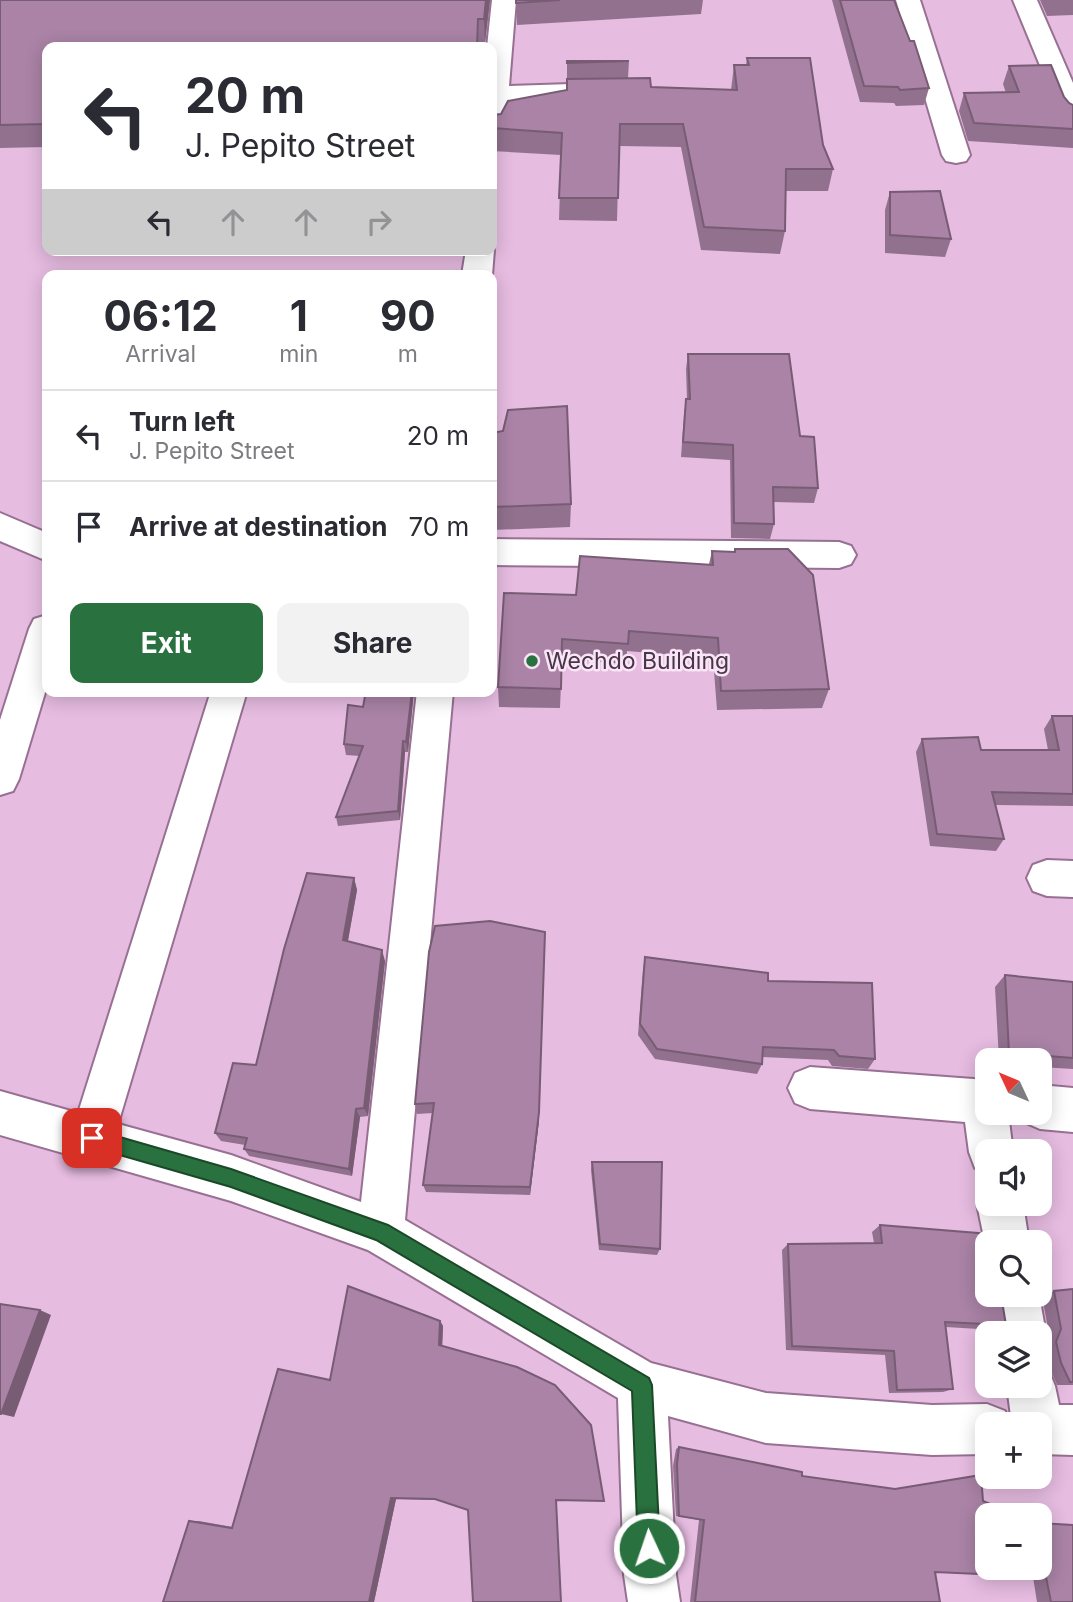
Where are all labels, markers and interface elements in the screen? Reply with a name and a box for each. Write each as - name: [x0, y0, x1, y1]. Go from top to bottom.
- text: 20 m: [185, 66, 305, 125]
- icon: left: [70, 70, 161, 161]
- text: J. Pepito Street: [185, 126, 415, 165]
- icon: left: [141, 203, 179, 241]
- icon: ahead: [214, 203, 252, 241]
- icon: ahead: [287, 203, 325, 241]
- icon: right: [360, 203, 398, 241]
- text: 06:12: [103, 290, 218, 341]
- text: 1: [290, 290, 308, 341]
- text: 90: [380, 290, 436, 341]
- text: Arrival: [125, 340, 196, 368]
- text: min: [279, 340, 318, 368]
- text: m: [398, 340, 418, 368]
- text: Turn left: [129, 406, 235, 437]
- icon: left: [70, 417, 108, 455]
- text: 20 m: [407, 420, 469, 451]
- text: J. Pepito Street: [129, 437, 295, 465]
- icon: arrive: [70, 508, 108, 546]
- text: Arrive at destination: [129, 511, 388, 542]
- text: 70 m: [409, 511, 469, 542]
- button: Exit: [70, 603, 263, 683]
- button: Share: [277, 603, 469, 683]
- place label: Wechdo Building: [546, 647, 729, 675]
- marker: Wechdo Building: [524, 653, 540, 669]
- north arrow: [975, 1048, 1052, 1125]
- map controls: [975, 1048, 1052, 1580]
- pin: [62, 1108, 122, 1168]
- icon: arrive: [73, 1119, 111, 1157]
- button: sound: [975, 1139, 1052, 1216]
- button: search: [975, 1230, 1052, 1307]
- button: layers: [975, 1321, 1052, 1398]
- button: +: [975, 1412, 1052, 1489]
- button: −: [975, 1503, 1052, 1580]
- position arrow: [612, 1511, 686, 1585]

